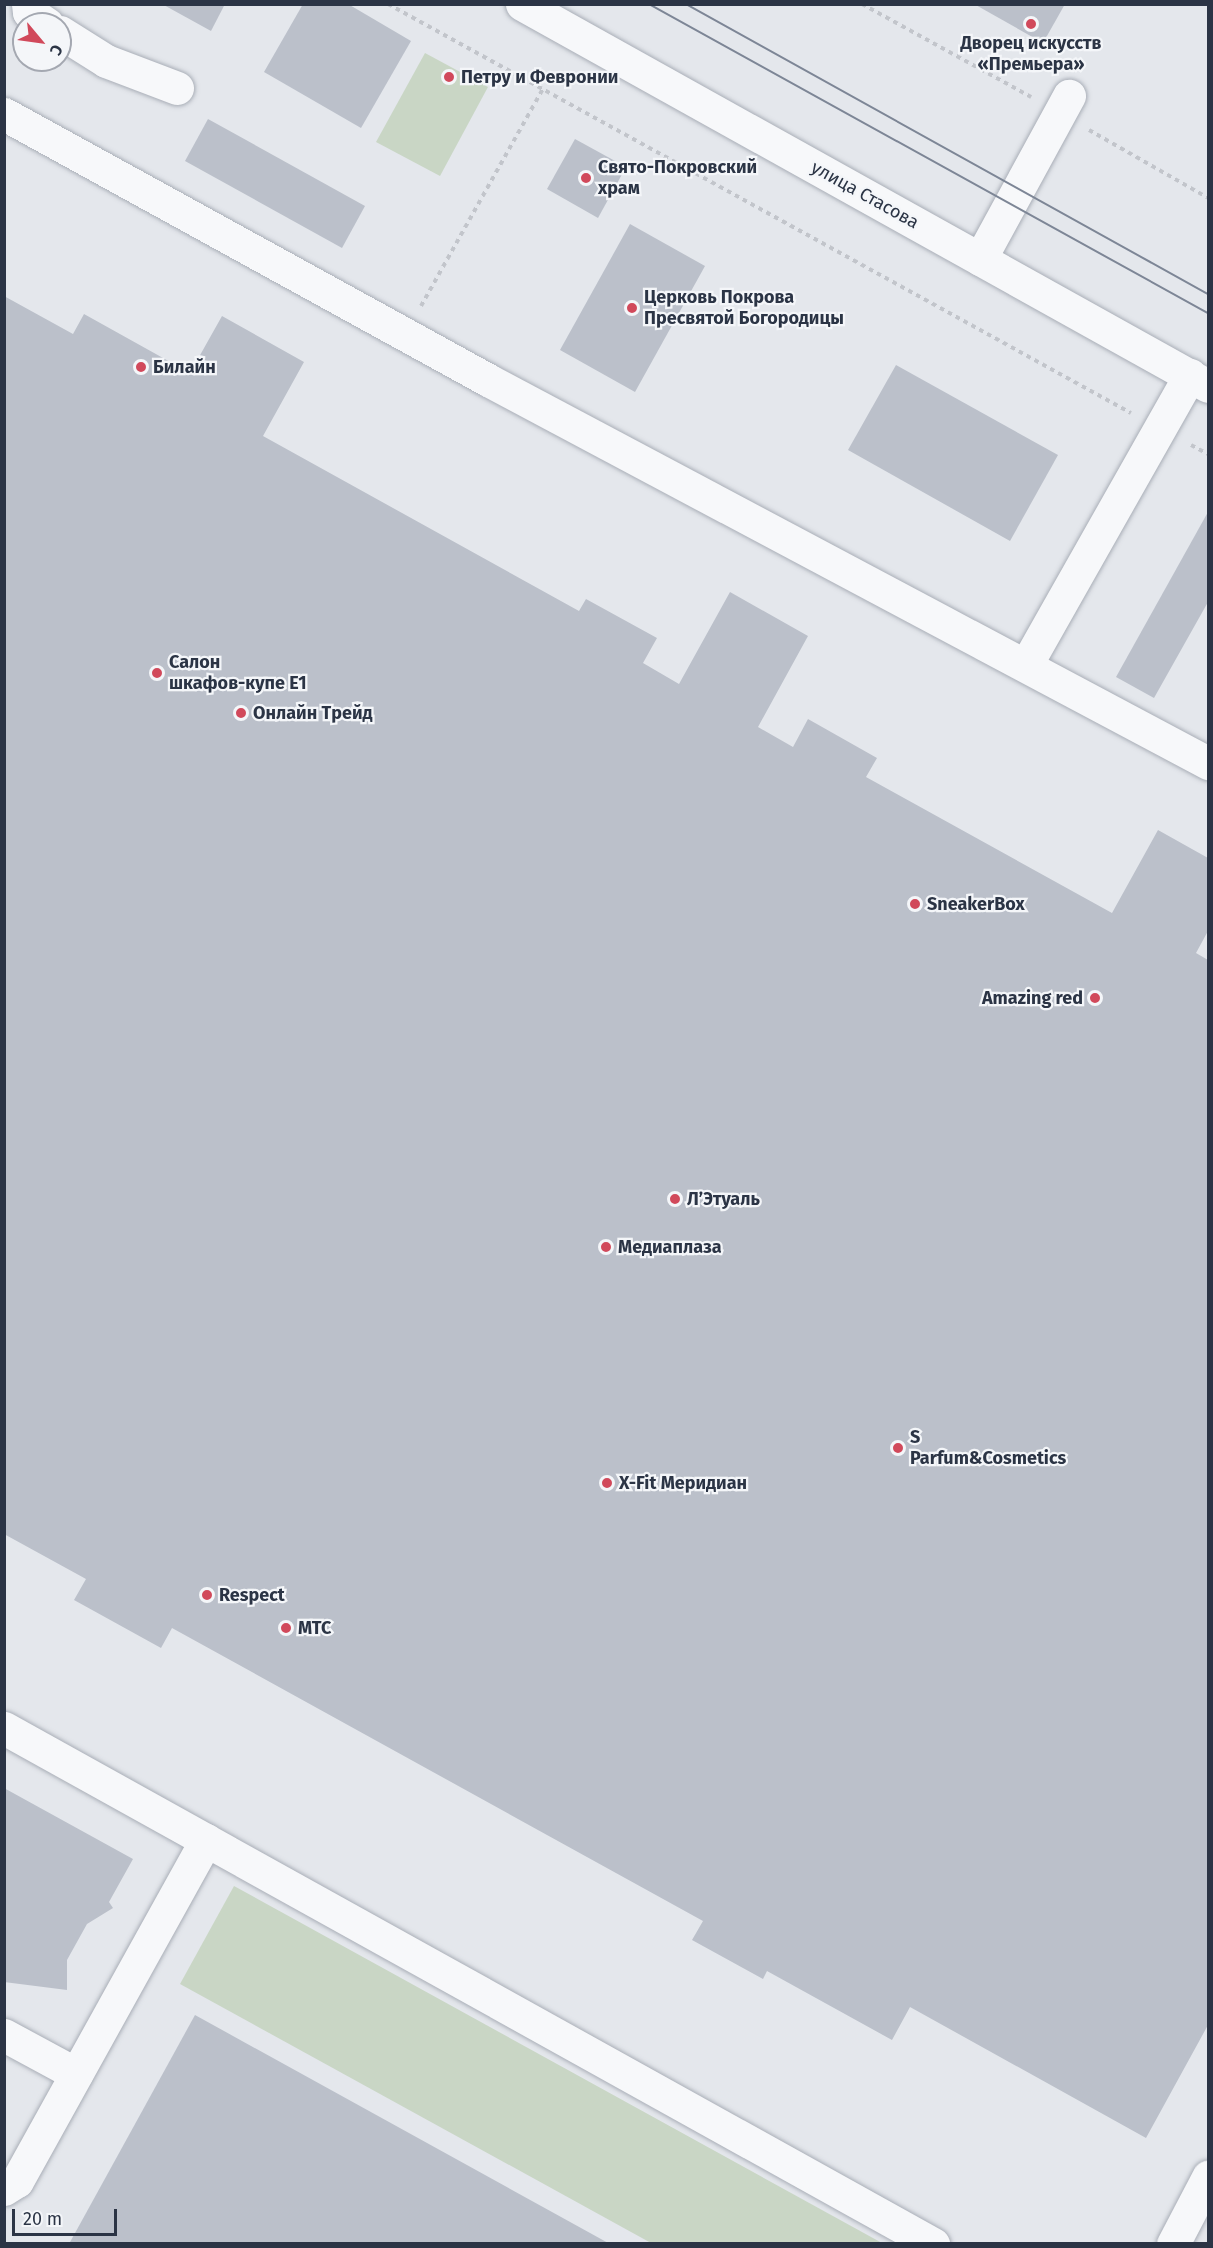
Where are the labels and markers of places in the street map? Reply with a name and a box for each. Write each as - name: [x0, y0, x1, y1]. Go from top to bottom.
- marker: Дворец искусств «Премьера»: [1024, 17, 1038, 31]
- place label: Дворец искусств «Премьера»: [960, 33, 1102, 76]
- place label: Петру и Февронии: [461, 66, 618, 88]
- marker: Петру и Февронии: [442, 70, 456, 84]
- place label: Свято-Покровский храм: [598, 157, 757, 200]
- marker: Свято-Покровский храм: [579, 171, 593, 185]
- place label: Церковь Покрова Пресвятой Богородицы: [644, 287, 844, 330]
- marker: Церковь Покрова Пресвятой Богородицы: [625, 301, 639, 315]
- place label: Билайн: [153, 356, 216, 378]
- marker: Билайн: [134, 360, 148, 374]
- place label: Салон шкафов-купе Е1: [169, 652, 306, 694]
- marker: Салон шкафов-купе Е1: [150, 666, 164, 680]
- place label: Онлайн Трейд: [253, 702, 373, 724]
- marker: Онлайн Трейд: [234, 706, 248, 720]
- place label: SneakerBox: [927, 893, 1025, 915]
- marker: SneakerBox: [908, 897, 922, 911]
- place label: Amazing red: [982, 987, 1083, 1009]
- marker: Amazing red: [1088, 991, 1102, 1005]
- place label: Л’Этуаль: [687, 1188, 760, 1210]
- marker: Л’Этуаль: [668, 1192, 682, 1206]
- place label: Медиаплаза: [618, 1236, 722, 1258]
- marker: Медиаплаза: [599, 1240, 613, 1254]
- place label: S Parfum&Cosmetics: [910, 1427, 1066, 1470]
- marker: S Parfum&Cosmetics: [891, 1441, 905, 1455]
- place label: X-Fit Меридиан: [619, 1472, 747, 1494]
- marker: X-Fit Меридиан: [600, 1476, 614, 1490]
- place label: Respect: [219, 1584, 285, 1606]
- marker: Respect: [200, 1588, 214, 1602]
- place label: МТС: [298, 1617, 331, 1639]
- marker: МТС: [279, 1621, 293, 1635]

